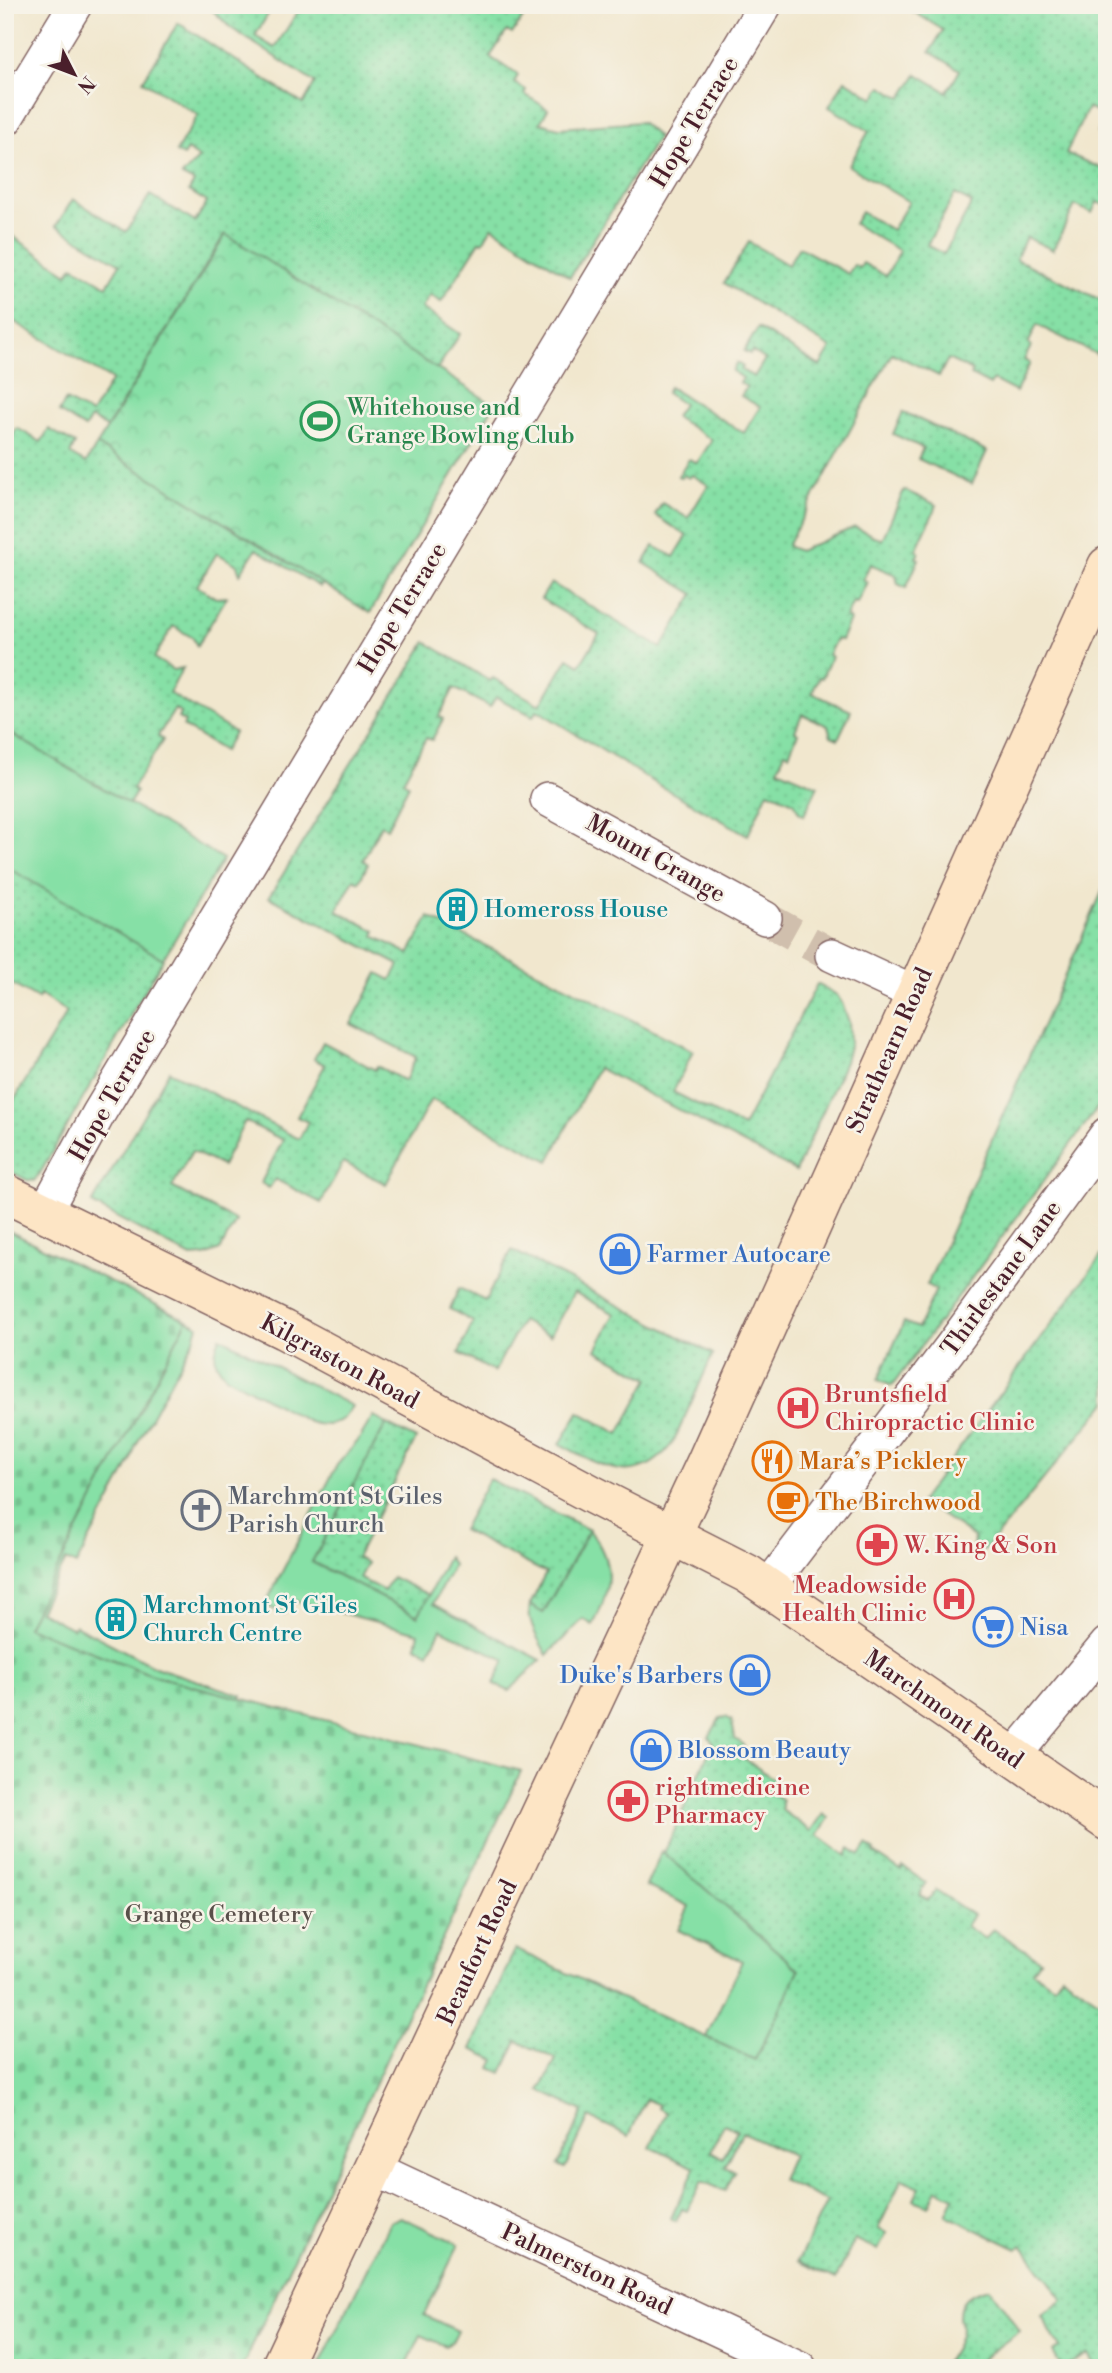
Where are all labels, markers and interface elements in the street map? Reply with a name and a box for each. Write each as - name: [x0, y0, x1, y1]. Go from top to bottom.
- north arrow: [38, 38, 108, 108]
- street label: Hope Terrace: [644, 51, 746, 194]
- text: N: [72, 71, 100, 98]
- place label: Whitehouse and Grange Bowling Club: [346, 393, 575, 451]
- sports icon: Whitehouse and Grange Bowling Club: [299, 400, 341, 442]
- street label: Hope Terrace: [352, 537, 454, 680]
- street label: Mount Grange: [581, 808, 730, 910]
- building icon: Homeross House: [436, 888, 478, 930]
- place label: Homeross House: [484, 895, 668, 925]
- street label: Strathearn Road: [840, 963, 940, 1138]
- street label: Hope Terrace: [63, 1024, 163, 1167]
- street label: Thirlestane Lane: [935, 1195, 1068, 1362]
- shop icon: Farmer Autocare: [599, 1233, 641, 1275]
- place label: Farmer Autocare: [647, 1240, 831, 1270]
- street label: Kilgraston Road: [255, 1308, 424, 1416]
- place label: Bruntsfield Chiropractic Clinic: [824, 1380, 1035, 1438]
- hospital icon: Bruntsfield Chiropractic Clinic: [777, 1387, 819, 1429]
- restaurant icon: Mara’s Picklery: [751, 1440, 793, 1482]
- place label: Mara’s Picklery: [799, 1447, 967, 1477]
- cafe icon: The Birchwood: [767, 1481, 809, 1523]
- place label: Marchmont St Giles Parish Church: [228, 1482, 443, 1540]
- place label: The Birchwood: [815, 1488, 981, 1518]
- church icon: Marchmont St Giles Parish Church: [180, 1489, 222, 1531]
- pharmacy icon: W. King & Son: [856, 1524, 898, 1566]
- place label: W. King & Son: [903, 1531, 1057, 1561]
- place label: Meadowside Health Clinic: [783, 1571, 927, 1629]
- hospital icon: Meadowside Health Clinic: [933, 1578, 975, 1620]
- place label: Marchmont St Giles Church Centre: [143, 1591, 358, 1649]
- building icon: Marchmont St Giles Church Centre: [95, 1598, 137, 1640]
- supermarket icon: Nisa: [972, 1606, 1014, 1648]
- place label: Nisa: [1020, 1613, 1069, 1643]
- street label: Marchmont Road: [858, 1644, 1029, 1776]
- shop icon: Duke's Barbers: [729, 1654, 771, 1696]
- place label: Duke's Barbers: [560, 1661, 723, 1691]
- shop icon: Blossom Beauty: [630, 1729, 672, 1771]
- place label: Blossom Beauty: [677, 1736, 851, 1766]
- place label: rightmedicine Pharmacy: [655, 1773, 810, 1831]
- pharmacy icon: rightmedicine Pharmacy: [607, 1780, 649, 1822]
- street label: Beaufort Road: [431, 1875, 525, 2031]
- park label: Grange Cemetery: [125, 1900, 314, 1930]
- street label: Palmerston Road: [496, 2217, 677, 2323]

